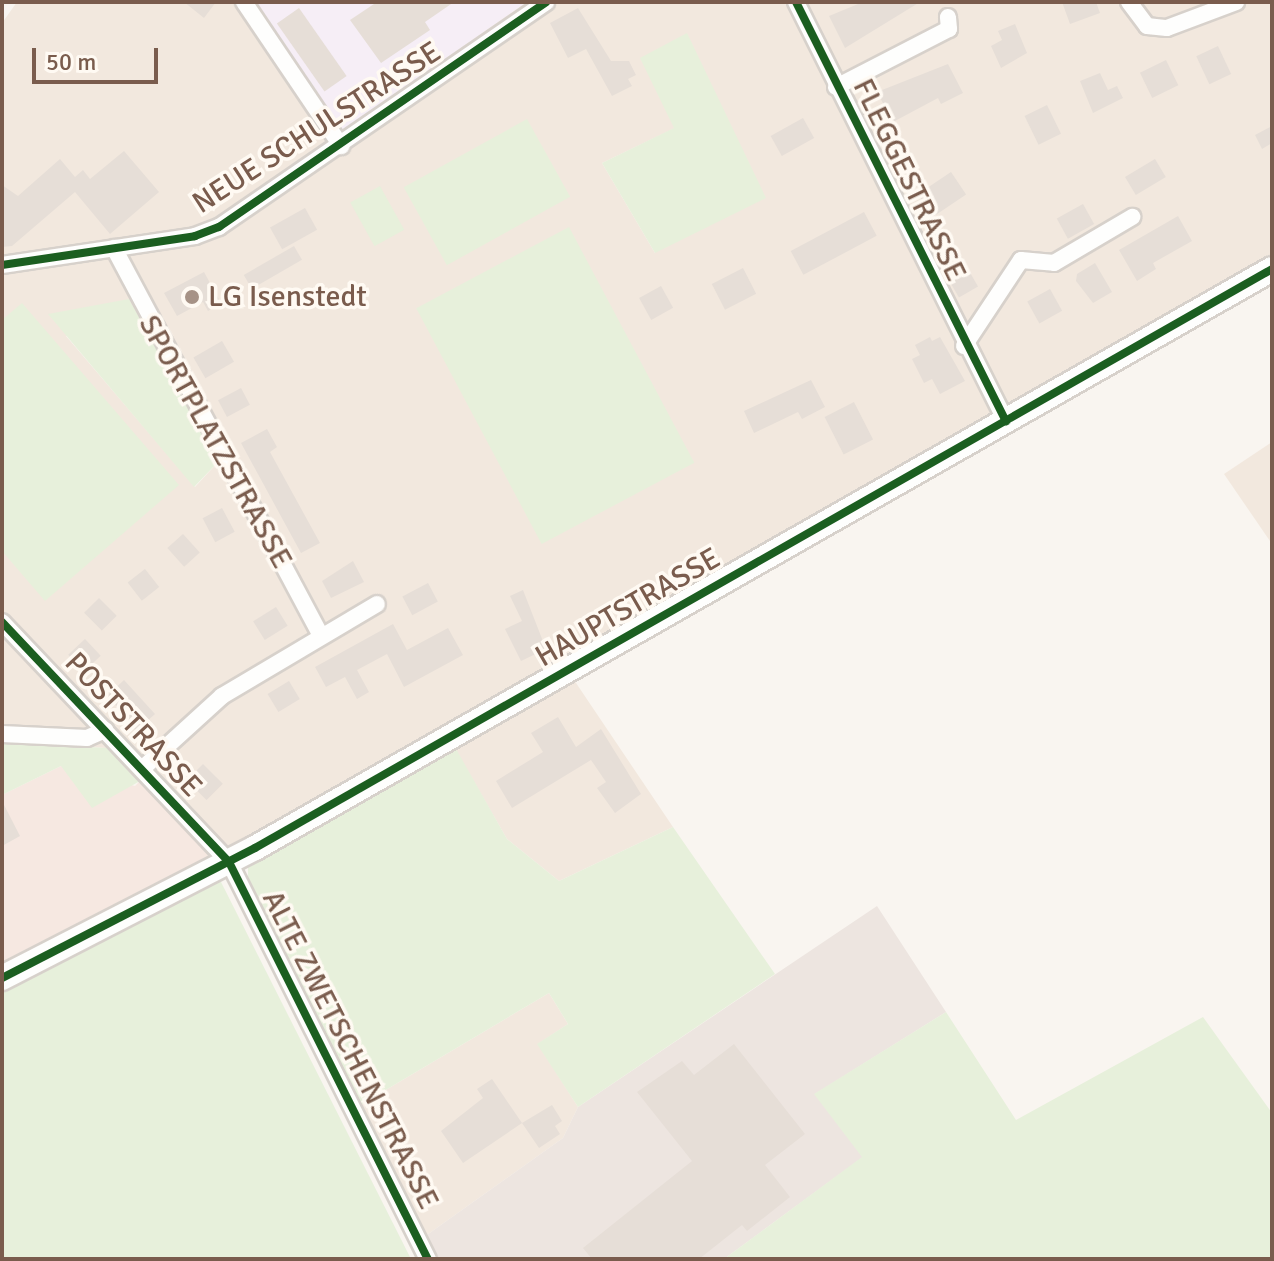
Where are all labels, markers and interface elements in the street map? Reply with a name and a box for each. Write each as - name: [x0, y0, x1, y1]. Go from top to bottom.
- scale bar: [36, 32, 162, 82]
- street label: NEUE SCHULSTRASSE: [186, 34, 448, 222]
- text: 50 m: [46, 47, 96, 77]
- street label: FLEGGESTRASSE: [844, 73, 974, 287]
- place label: LG Isenstedt: [208, 279, 367, 315]
- marker: LG Isenstedt: [183, 288, 201, 306]
- street label: SPORTPLATZSTRASSE: [130, 309, 300, 575]
- street label: HAUPTSTRASSE: [529, 541, 727, 675]
- street label: POSTSTRASSE: [57, 645, 209, 805]
- street label: ALTE ZWETSCHENSTRASSE: [254, 885, 446, 1215]

